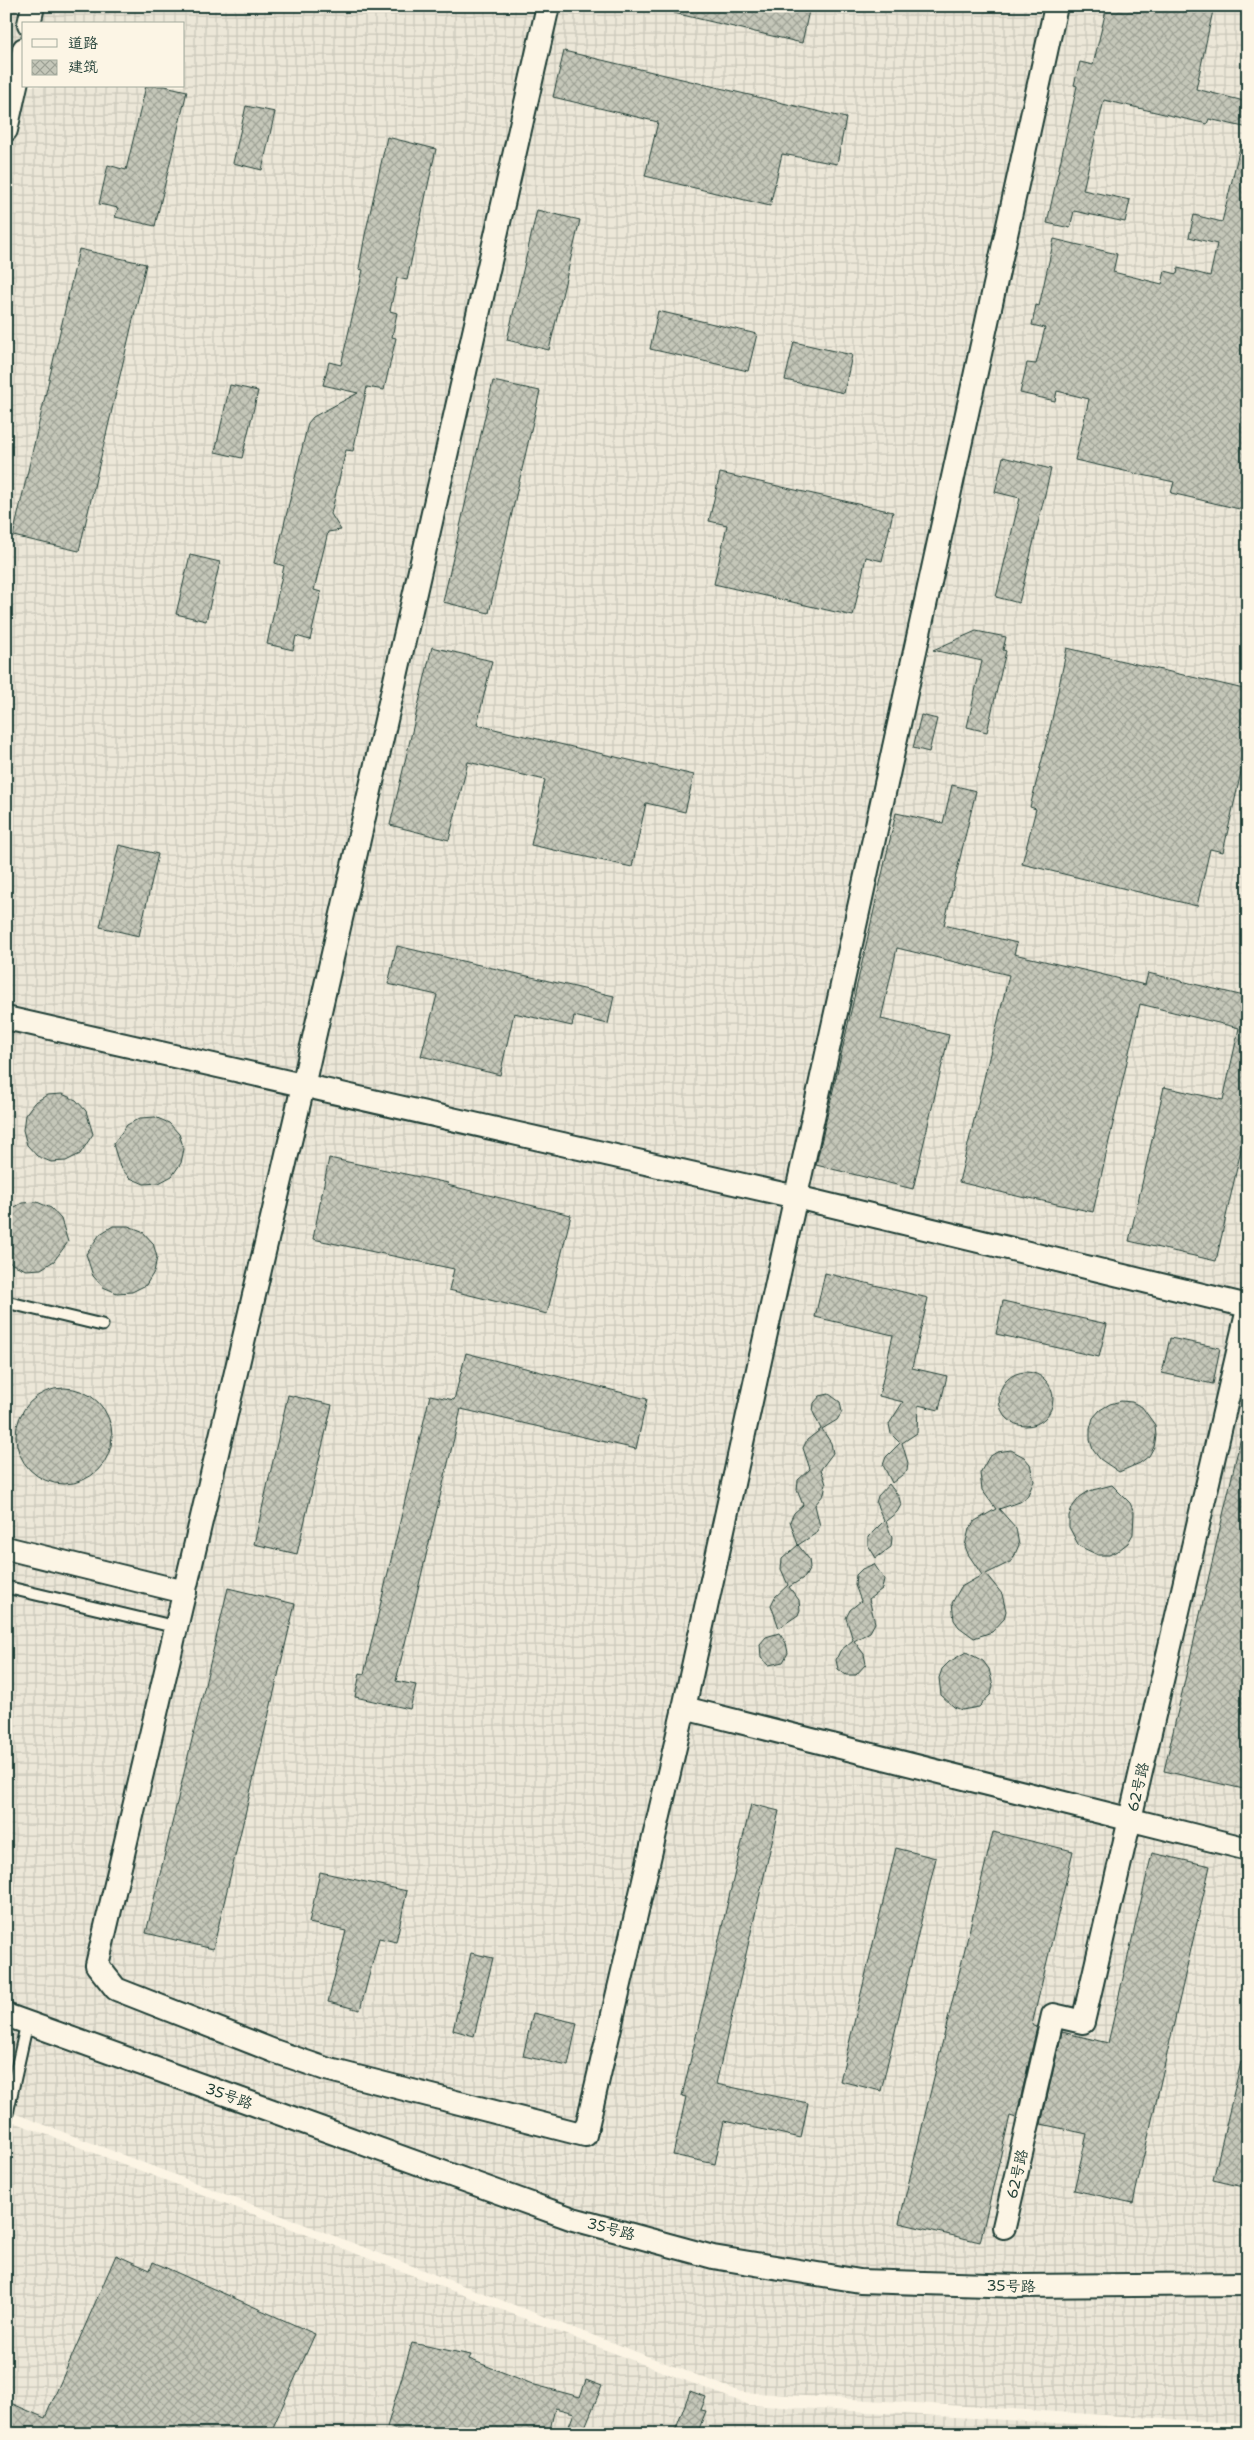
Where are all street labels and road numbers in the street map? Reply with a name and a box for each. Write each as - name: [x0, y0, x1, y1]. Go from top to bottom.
- street label: 62号路: [1123, 1760, 1153, 1814]
- street label: 35号路: [202, 2078, 256, 2114]
- street label: 62号路: [1002, 2147, 1032, 2201]
- street label: 35号路: [585, 2213, 637, 2245]
- street label: 35号路: [986, 2276, 1036, 2296]

